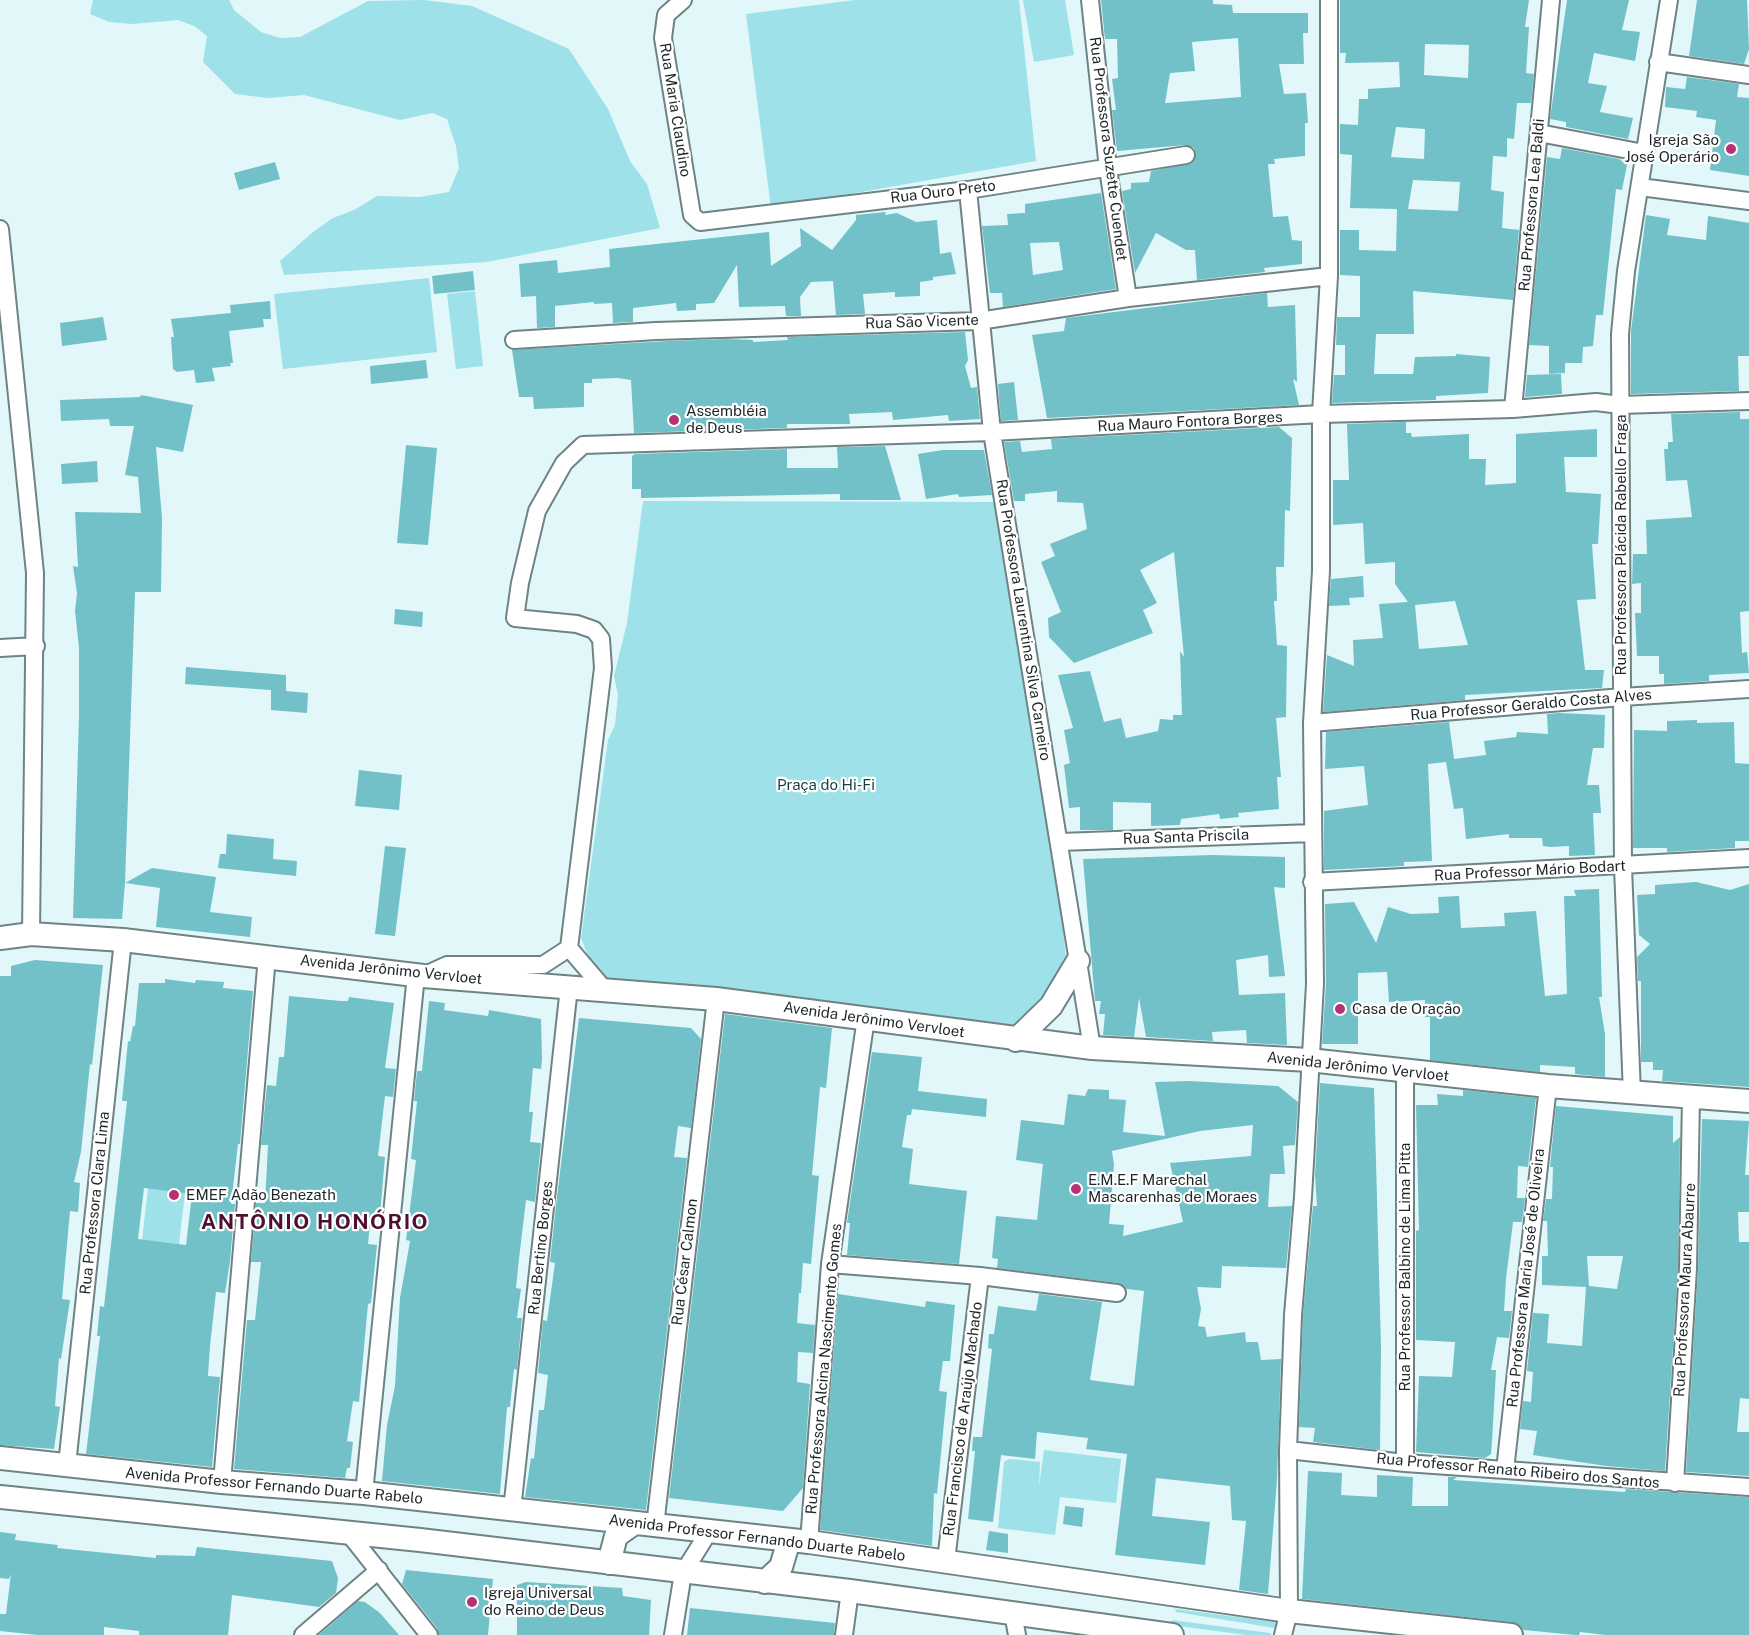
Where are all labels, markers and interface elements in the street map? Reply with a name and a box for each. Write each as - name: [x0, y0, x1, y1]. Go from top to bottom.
- street label: Rua Professora Suzette Cuendet: [1085, 36, 1131, 262]
- street label: Rua Maria Claudino: [656, 42, 694, 178]
- street label: Rua Professora Lea Baldi: [1515, 118, 1549, 292]
- place label: Igreja São José Operário: [1625, 131, 1719, 166]
- marker: Igreja São José Operário: [1724, 142, 1738, 156]
- street label: Rua Ouro Preto: [889, 177, 997, 207]
- street label: Rua São Vicente: [865, 311, 979, 333]
- place label: Assembléia de Deus: [686, 402, 767, 437]
- street label: Rua Mauro Fontora Borges: [1097, 408, 1283, 436]
- marker: Assembléia de Deus: [667, 413, 681, 427]
- street label: Rua Professora Plácida Rabello Fraga: [1612, 414, 1630, 676]
- street label: Rua Professora Laurentina Silva Carneiro: [992, 478, 1054, 762]
- street label: Rua Professor Geraldo Costa Alves: [1409, 685, 1653, 725]
- park label: Praça do Hi-Fi: [777, 776, 875, 794]
- street label: Rua Santa Priscila: [1123, 826, 1249, 848]
- street label: Rua Professor Mário Bodart: [1434, 857, 1626, 885]
- street label: Avenida Jerônimo Vervloet: [299, 951, 483, 989]
- street label: Avenida Jerônimo Vervloet: [782, 998, 966, 1042]
- place label: Casa de Oração: [1352, 1000, 1461, 1018]
- marker: Casa de Oração: [1333, 1002, 1347, 1016]
- street label: Avenida Jerônimo Vervloet: [1266, 1048, 1450, 1086]
- street label: Rua Professora Clara Lima: [76, 1111, 114, 1295]
- street label: Rua Professor Balbino de Lima Pitta: [1396, 1143, 1414, 1391]
- street label: Rua Professora Maria José de Oliveira: [1503, 1148, 1549, 1408]
- place label: E.M.E.F Marechal Mascarenhas de Moraes: [1088, 1171, 1257, 1206]
- street label: Rua Bertino Borges: [525, 1180, 557, 1316]
- marker: E.M.E.F Marechal Mascarenhas de Moraes: [1069, 1182, 1083, 1196]
- street label: Rua Professora Maura Abaurre: [1670, 1183, 1700, 1397]
- place label: EMEF Adão Benezath: [186, 1186, 336, 1204]
- marker: EMEF Adão Benezath: [167, 1188, 181, 1202]
- street label: Rua César Calmon: [668, 1197, 702, 1327]
- district label: ANTÔNIO HONÓRIO: [201, 1210, 429, 1236]
- street label: Rua Professora Alcina Nascimento Gomes: [802, 1223, 846, 1515]
- street label: Rua Francisco de Araújo Machado: [940, 1301, 986, 1537]
- street label: Rua Professor Renato Ribeiro dos Santos: [1376, 1450, 1660, 1492]
- street label: Avenida Professor Fernando Duarte Rabelo: [124, 1464, 424, 1508]
- street label: Avenida Professor Fernando Duarte Rabelo: [608, 1511, 906, 1565]
- place label: Igreja Universal do Reino de Deus: [484, 1584, 604, 1619]
- marker: Igreja Universal do Reino de Deus: [465, 1595, 479, 1609]

